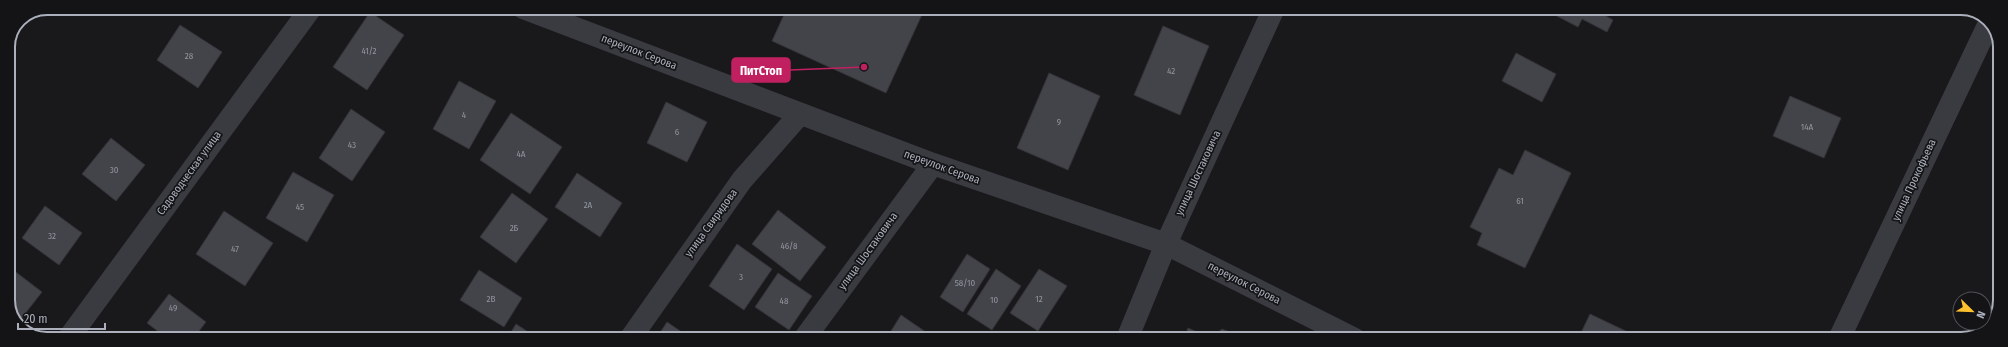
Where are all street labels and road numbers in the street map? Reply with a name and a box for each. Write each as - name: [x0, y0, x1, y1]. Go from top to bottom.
- street label: переулок Серова: [599, 32, 679, 72]
- street label: улица Шостаковича: [1173, 128, 1223, 218]
- street label: Садоводческая улица: [154, 129, 224, 217]
- street label: улица Прокофьева: [1889, 137, 1939, 223]
- street label: переулок Серова: [902, 147, 982, 187]
- street label: улица Свиридова: [682, 186, 740, 260]
- street label: улица Шостаковича: [836, 210, 900, 292]
- street label: переулок Серова: [1206, 259, 1282, 307]

